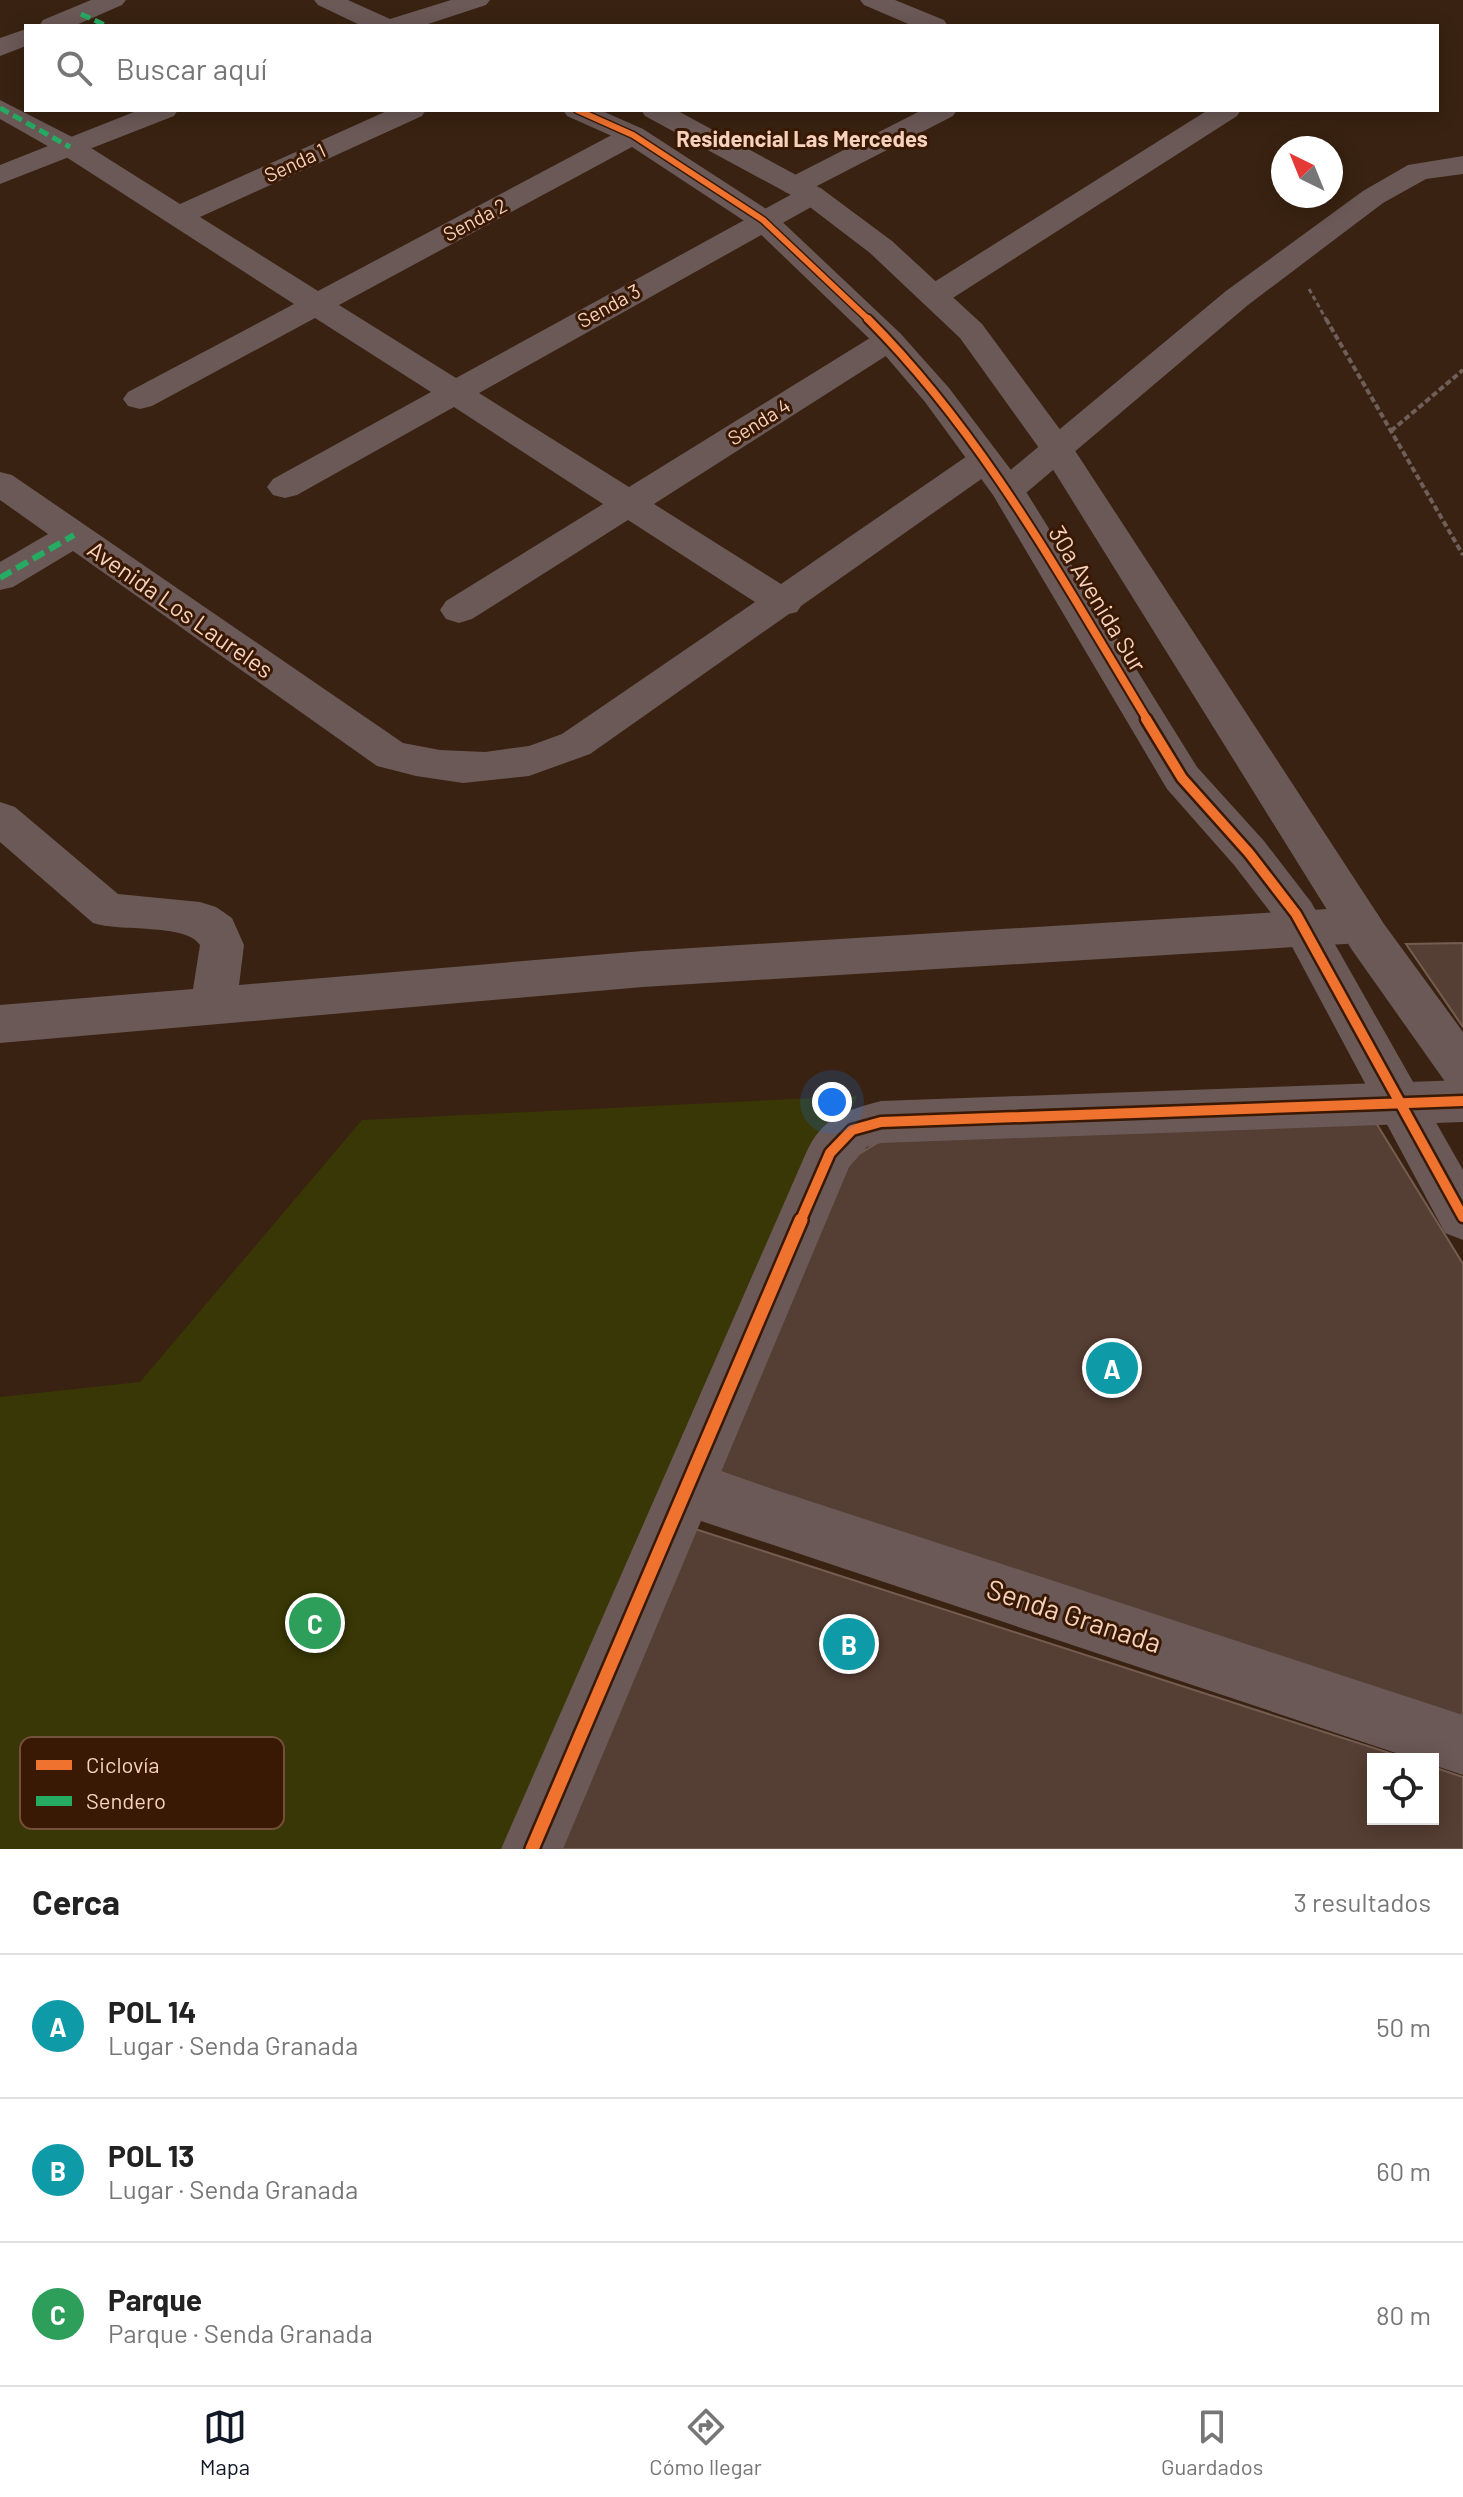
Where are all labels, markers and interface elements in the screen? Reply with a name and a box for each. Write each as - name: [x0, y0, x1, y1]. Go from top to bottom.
- search box: [24, 24, 1439, 112]
- icon: search: [52, 46, 96, 90]
- text: Buscar aquí: [116, 50, 267, 86]
- district label: Residencial Las Mercedes: [676, 125, 928, 151]
- north arrow: [1271, 136, 1343, 208]
- street label: Senda 1: [260, 137, 329, 187]
- street label: Senda 2: [439, 192, 511, 246]
- street label: Senda 3: [573, 278, 644, 332]
- street label: Senda 4: [723, 393, 794, 450]
- street label: 30a Avenida Sur: [1043, 520, 1153, 677]
- street label: Avenida Los Laureles: [83, 534, 279, 684]
- your location: [812, 1082, 852, 1122]
- pin: A: [1086, 1338, 1138, 1398]
- street label: Senda Granada: [983, 1571, 1166, 1659]
- pin: C: [289, 1593, 341, 1653]
- pin: B: [823, 1614, 875, 1674]
- legend: [20, 1737, 284, 1829]
- text: Ciclovía: [86, 1751, 159, 1777]
- map controls: [1367, 1753, 1439, 1825]
- button: locate: [1367, 1753, 1439, 1825]
- text: Sendero: [86, 1787, 166, 1813]
- text: Cerca: [32, 1881, 120, 1922]
- text: 3 resultados: [1293, 1886, 1431, 1917]
- text: POL 14: [108, 1993, 196, 2029]
- text: A: [49, 2011, 67, 2042]
- text: 50 m: [1376, 2011, 1431, 2042]
- text: Lugar · Senda Granada: [108, 2029, 358, 2060]
- text: POL 13: [108, 2137, 195, 2173]
- text: B: [50, 2155, 66, 2186]
- text: 60 m: [1376, 2155, 1431, 2186]
- text: Lugar · Senda Granada: [108, 2173, 358, 2204]
- text: Parque: [108, 2281, 202, 2317]
- text: C: [50, 2299, 66, 2330]
- text: 80 m: [1376, 2299, 1431, 2330]
- text: Parque · Senda Granada: [108, 2317, 373, 2348]
- tab: Mapa: [200, 2405, 250, 2479]
- tab: Cómo llegar: [649, 2405, 762, 2479]
- tab: Guardados: [1161, 2405, 1263, 2479]

